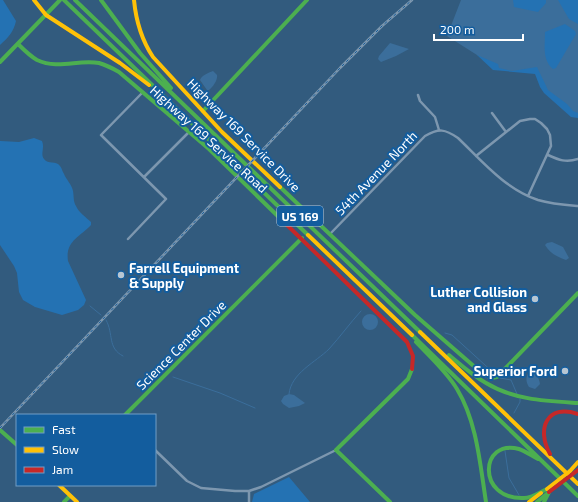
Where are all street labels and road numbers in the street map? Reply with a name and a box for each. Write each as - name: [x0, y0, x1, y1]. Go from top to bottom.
- street label: Highway 169 Service Drive: [184, 75, 304, 195]
- street label: Highway 169 Service Road: [147, 82, 271, 196]
- street label: 54th Avenue North: [332, 128, 420, 218]
- road number: US 169: [277, 206, 323, 226]
- street label: Science Center Drive: [133, 297, 229, 393]

